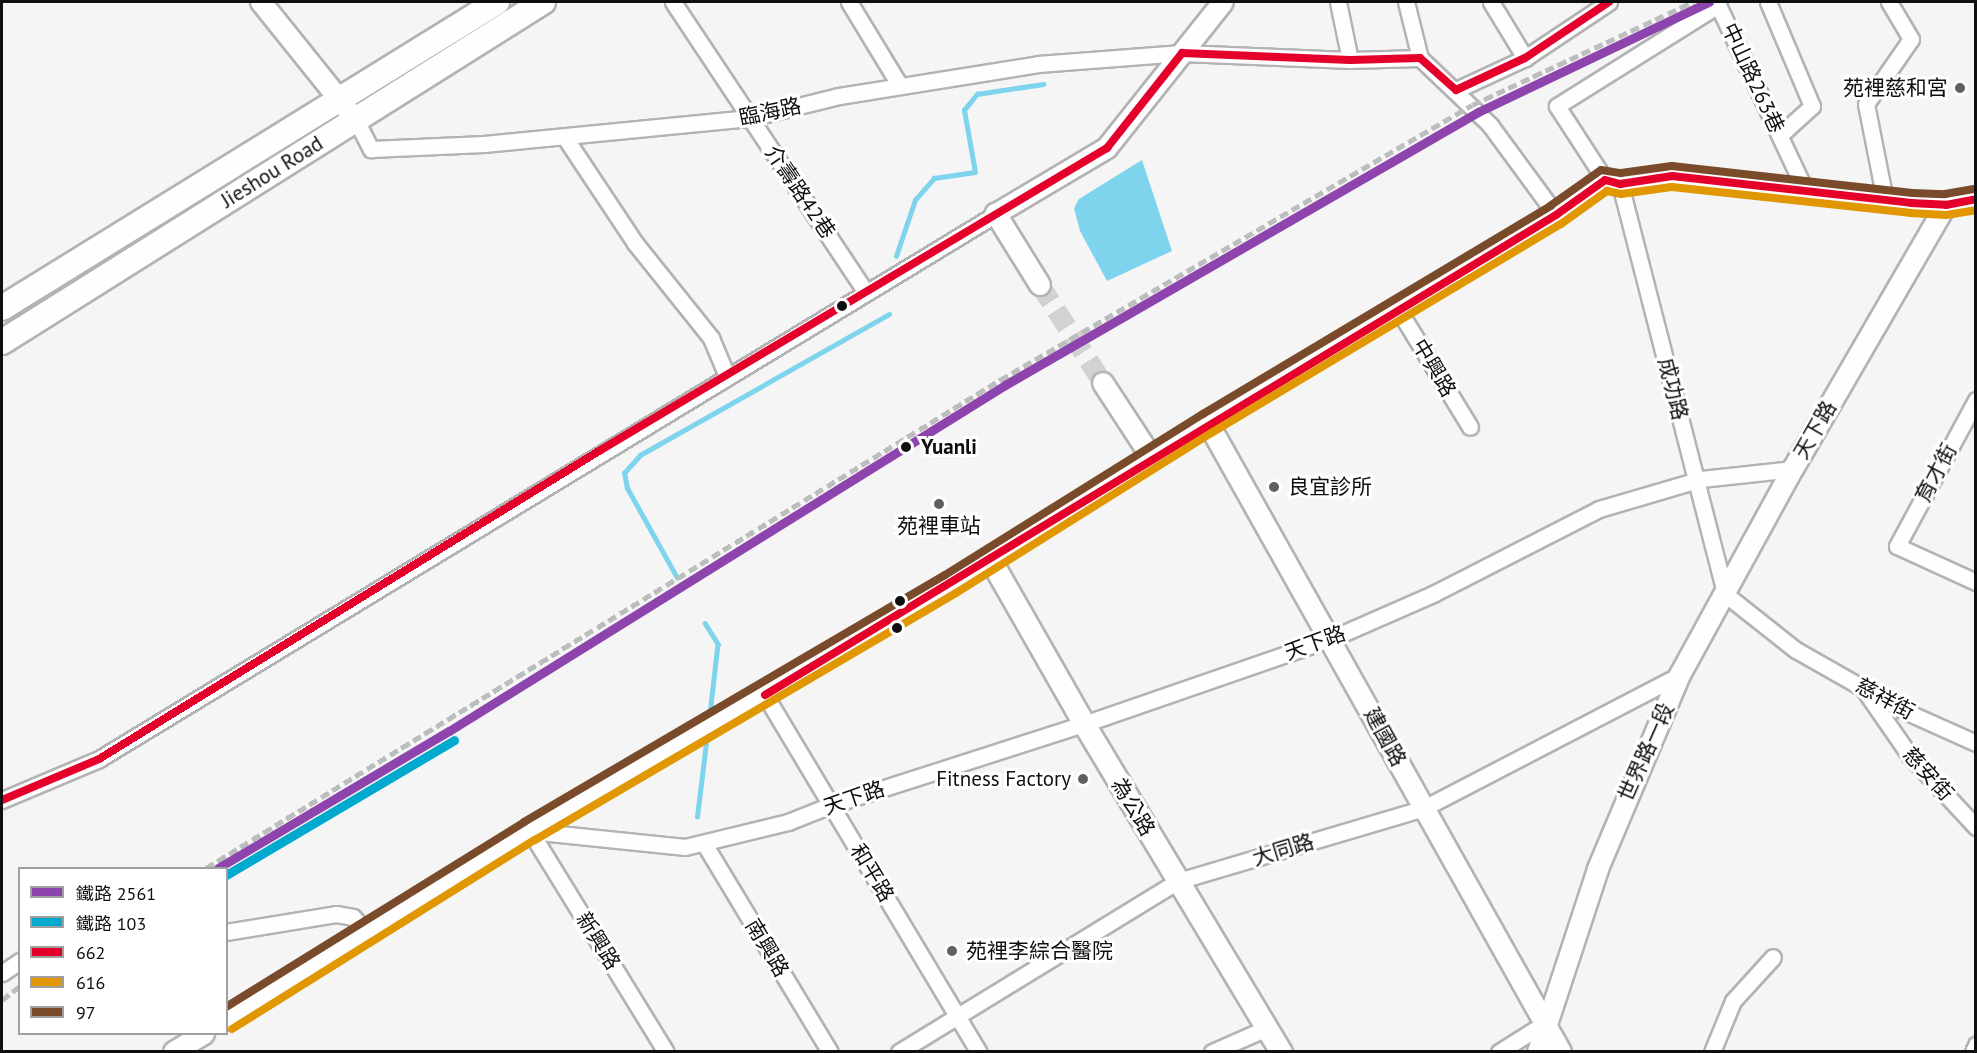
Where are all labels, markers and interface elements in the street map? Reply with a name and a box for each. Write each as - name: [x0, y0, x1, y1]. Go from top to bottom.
- street label: 中山路263巷: [1717, 19, 1789, 137]
- place label: 苑裡慈和宮: [1843, 75, 1948, 101]
- marker: 苑裡慈和宮: [1953, 81, 1967, 95]
- street label: 臨海路: [737, 93, 803, 131]
- street label: Jieshou Road: [216, 131, 328, 213]
- street label: 介壽路42巷: [760, 141, 840, 243]
- unlabelled marker: [836, 300, 848, 312]
- street label: 中興路: [1407, 335, 1461, 401]
- street label: 成功路: [1653, 355, 1693, 423]
- street label: 天下路: [1788, 396, 1842, 464]
- place label: Yuanli: [921, 434, 977, 460]
- marker: Yuanli: [896, 437, 916, 457]
- street label: 育才街: [1910, 439, 1962, 507]
- place label: 良宜診所: [1288, 474, 1372, 500]
- marker: 良宜診所: [1265, 478, 1283, 496]
- marker: 苑裡車站: [932, 497, 946, 511]
- place label: 苑裡車站: [897, 513, 981, 539]
- unlabelled marker: [894, 595, 906, 607]
- street label: 天下路: [1281, 620, 1349, 666]
- unlabelled marker: [891, 622, 903, 634]
- street label: 慈祥街: [1851, 673, 1919, 725]
- street label: 世界路一段: [1613, 699, 1679, 805]
- street label: 建國路: [1359, 703, 1411, 771]
- street label: 慈安街: [1898, 742, 1958, 806]
- place label: Fitness Factory: [936, 766, 1071, 792]
- marker: Fitness Factory: [1076, 772, 1090, 786]
- street label: 為公路: [1106, 774, 1160, 840]
- street label: 天下路: [820, 776, 888, 820]
- street label: 大同路: [1249, 829, 1317, 871]
- street label: 和平路: [845, 840, 899, 906]
- legend: [18, 867, 228, 1035]
- text: 鐵路 2561: [76, 882, 156, 905]
- street label: 新興路: [571, 908, 625, 974]
- text: 鐵路 103: [76, 912, 146, 935]
- street label: 南興路: [740, 915, 794, 981]
- place label: 苑裡李綜合醫院: [966, 938, 1113, 964]
- text: 662: [76, 941, 105, 964]
- marker: 苑裡李綜合醫院: [943, 942, 961, 960]
- text: 616: [76, 971, 105, 994]
- text: 97: [76, 1001, 96, 1024]

